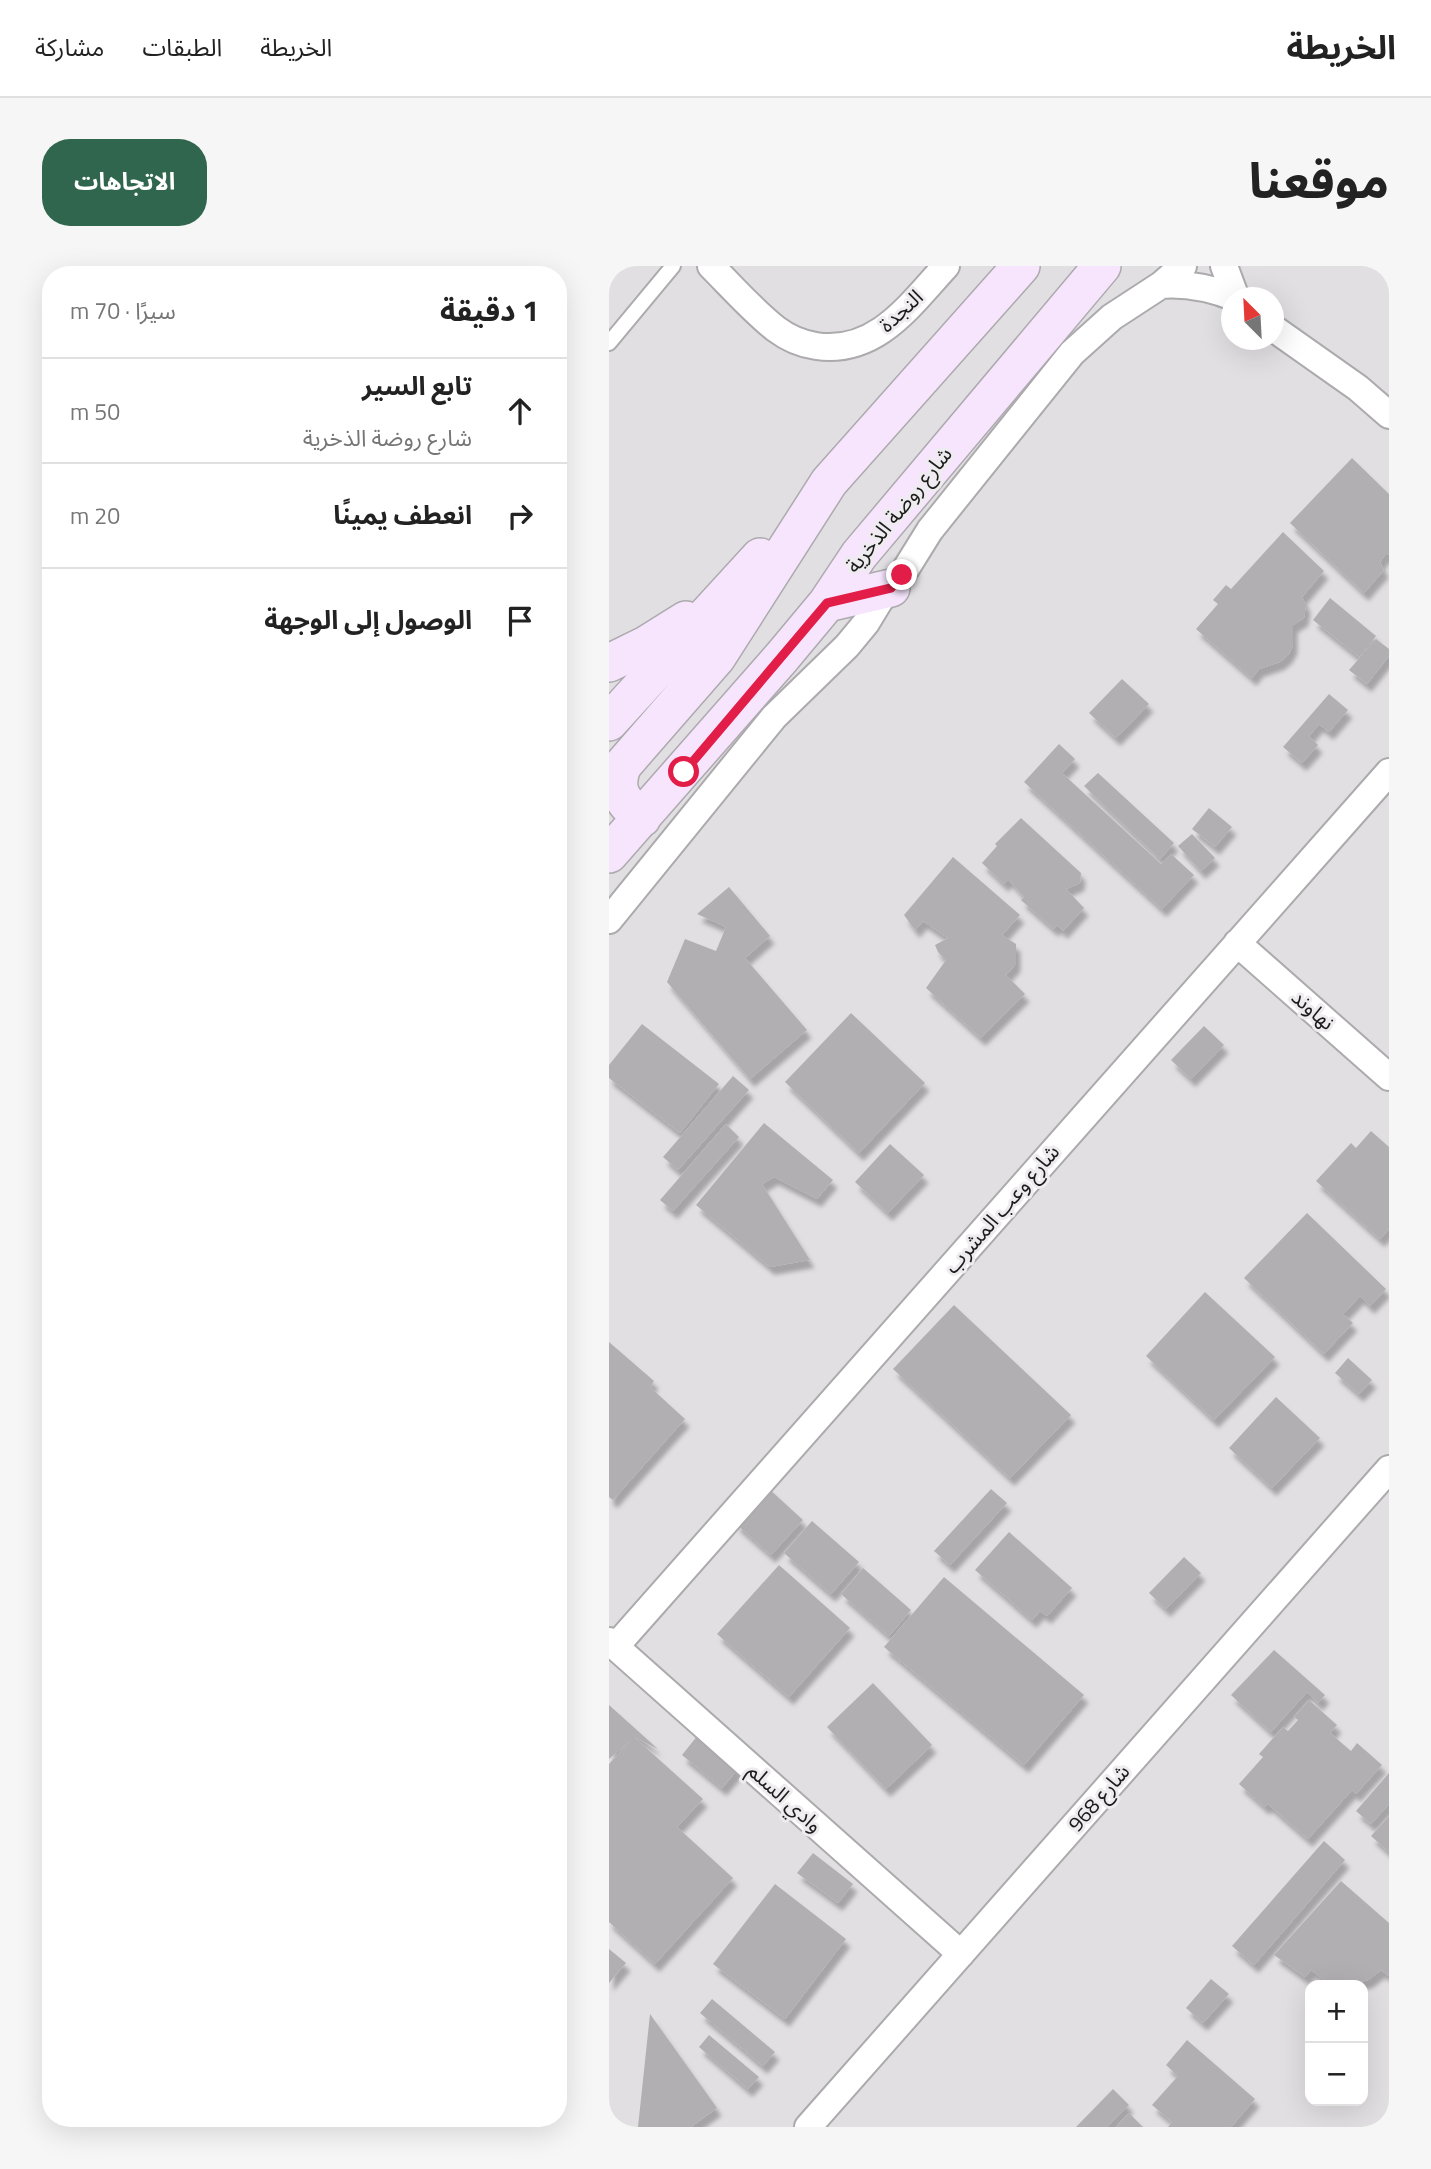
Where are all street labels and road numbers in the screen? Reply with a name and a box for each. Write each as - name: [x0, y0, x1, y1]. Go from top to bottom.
- street label: النجدة: [871, 281, 930, 339]
- street label: شارع روضة الذخرية: [837, 439, 959, 580]
- street label: نهاوند: [1285, 981, 1343, 1037]
- street label: شارع وعب المشرب: [936, 1136, 1067, 1280]
- street label: وادي السلم: [740, 1755, 830, 1840]
- street label: شارع 968: [1060, 1756, 1137, 1838]

